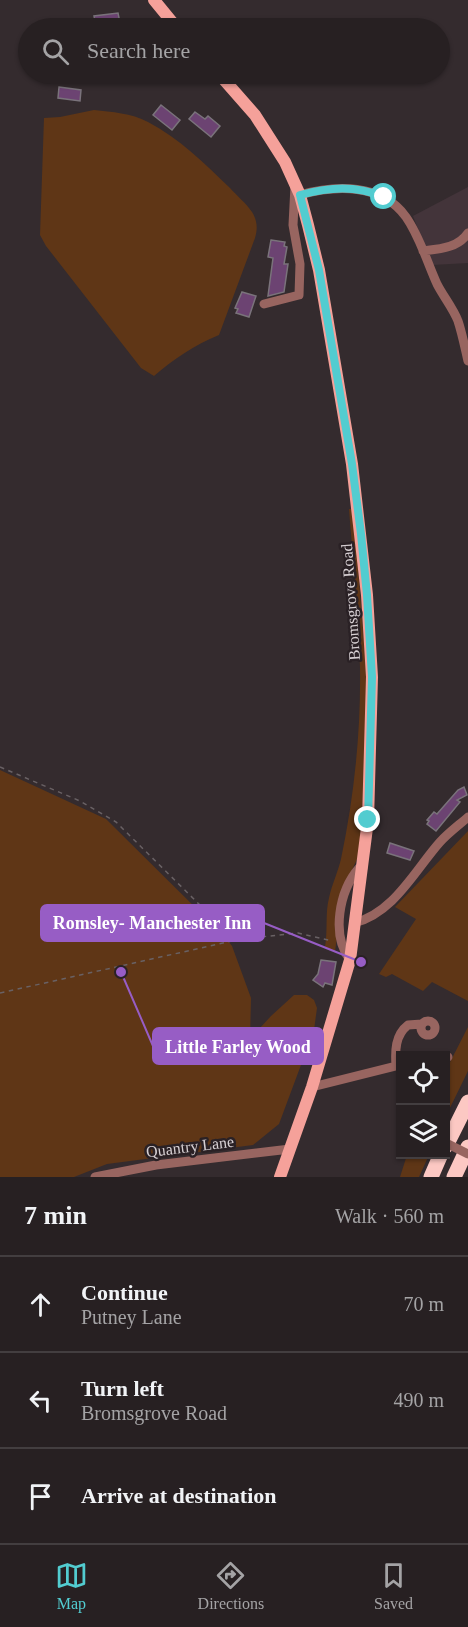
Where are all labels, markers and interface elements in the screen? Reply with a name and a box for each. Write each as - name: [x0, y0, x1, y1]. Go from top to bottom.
- search box: [18, 18, 450, 84]
- icon: search: [39, 35, 72, 68]
- text: Search here: [87, 38, 190, 63]
- route start: [370, 183, 396, 209]
- street label: Bromsgrove Road: [338, 543, 364, 661]
- route end: [354, 806, 380, 832]
- callout: Romsley- Manchester Inn: [41, 905, 264, 941]
- text: Romsley- Manchester Inn: [53, 913, 251, 933]
- callout: Little Farley Wood: [153, 1028, 323, 1064]
- text: Little Farley Wood: [165, 1037, 311, 1057]
- map controls: [396, 1051, 450, 1159]
- button: locate: [396, 1051, 450, 1105]
- button: layers: [396, 1105, 450, 1159]
- street label: Quantry Lane: [145, 1133, 235, 1161]
- text: 7 min: [24, 1201, 87, 1230]
- text: Walk · 560 m: [335, 1205, 444, 1227]
- text: Continue: [81, 1280, 168, 1305]
- icon: ahead: [24, 1288, 57, 1321]
- text: 70 m: [403, 1293, 444, 1315]
- text: Putney Lane: [81, 1306, 182, 1328]
- text: Turn left: [81, 1376, 164, 1401]
- icon: left: [24, 1384, 57, 1417]
- text: 490 m: [393, 1389, 444, 1411]
- text: Bromsgrove Road: [81, 1402, 227, 1424]
- icon: arrive: [24, 1480, 57, 1513]
- text: Arrive at destination: [81, 1483, 277, 1508]
- tab: Map: [55, 1559, 88, 1613]
- tab: Directions: [198, 1559, 264, 1613]
- tab: Saved: [374, 1559, 413, 1613]

